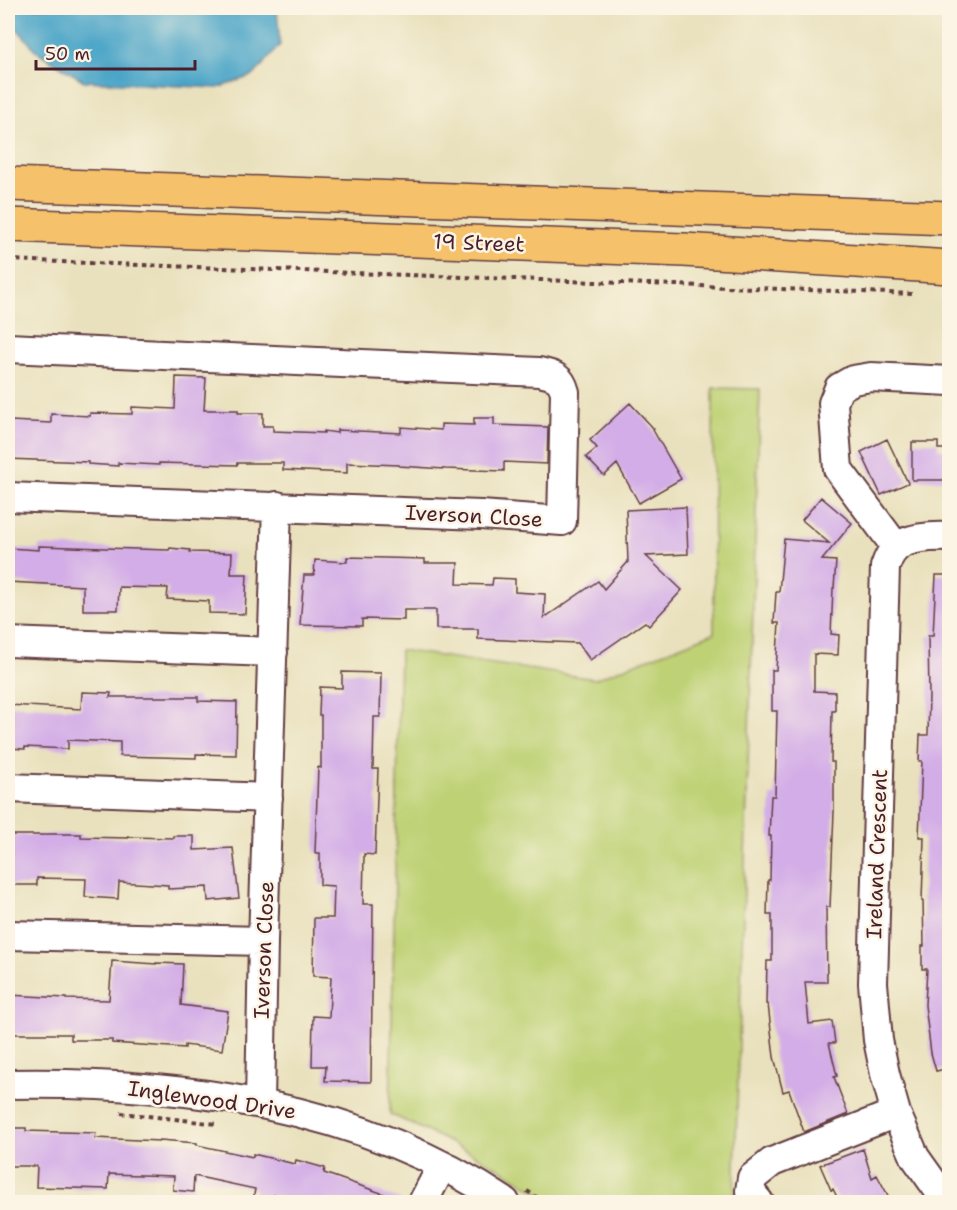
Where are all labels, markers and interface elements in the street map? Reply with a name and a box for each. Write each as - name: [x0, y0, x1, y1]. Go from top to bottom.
- scale bar: [36, 33, 195, 71]
- text: 50 m: [45, 42, 90, 66]
- street label: 19 Street: [433, 227, 525, 259]
- street label: Iverson Close: [404, 498, 544, 534]
- street label: Ireland Crescent: [860, 768, 894, 940]
- street label: Iverson Close: [248, 881, 280, 1019]
- street label: Inglewood Drive: [126, 1074, 298, 1126]

